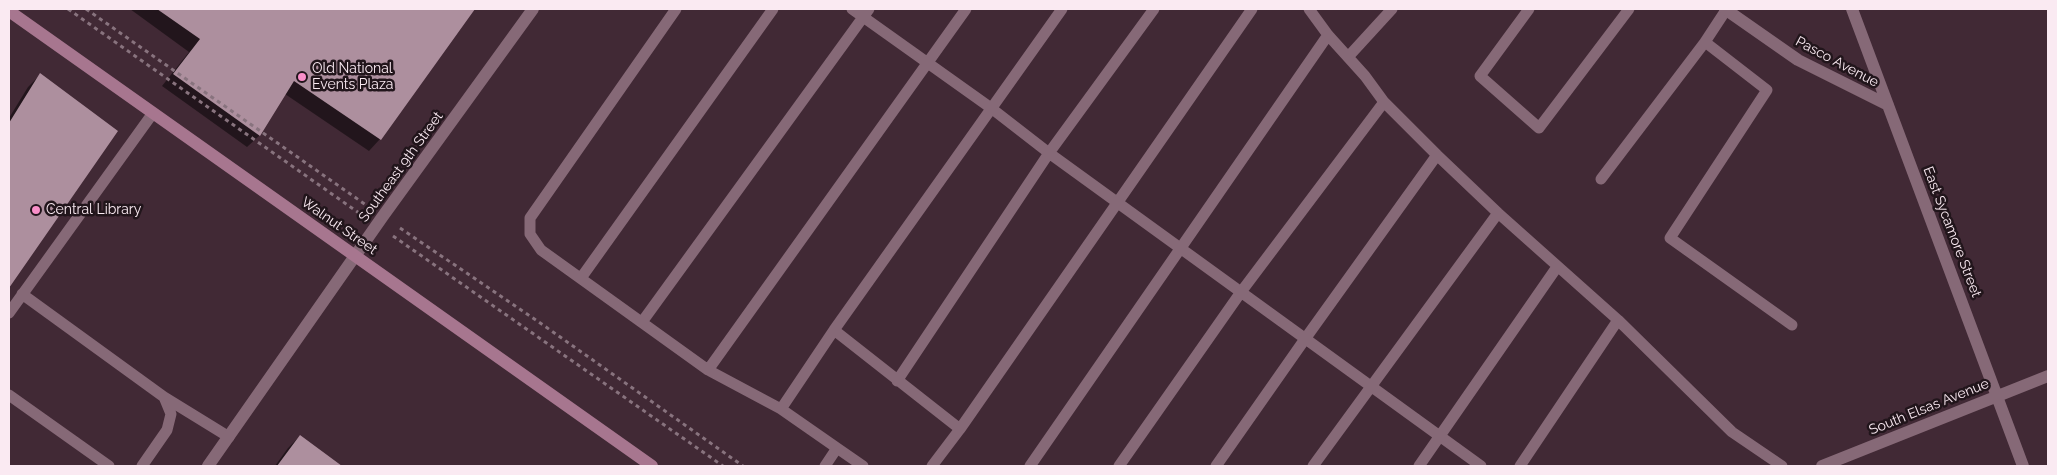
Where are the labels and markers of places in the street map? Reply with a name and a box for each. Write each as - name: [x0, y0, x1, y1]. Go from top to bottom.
- place label: Old National Events Plaza: [312, 61, 393, 94]
- marker: Old National Events Plaza: [296, 71, 308, 83]
- place label: Central Library: [46, 202, 141, 218]
- marker: Central Library: [30, 204, 42, 216]

